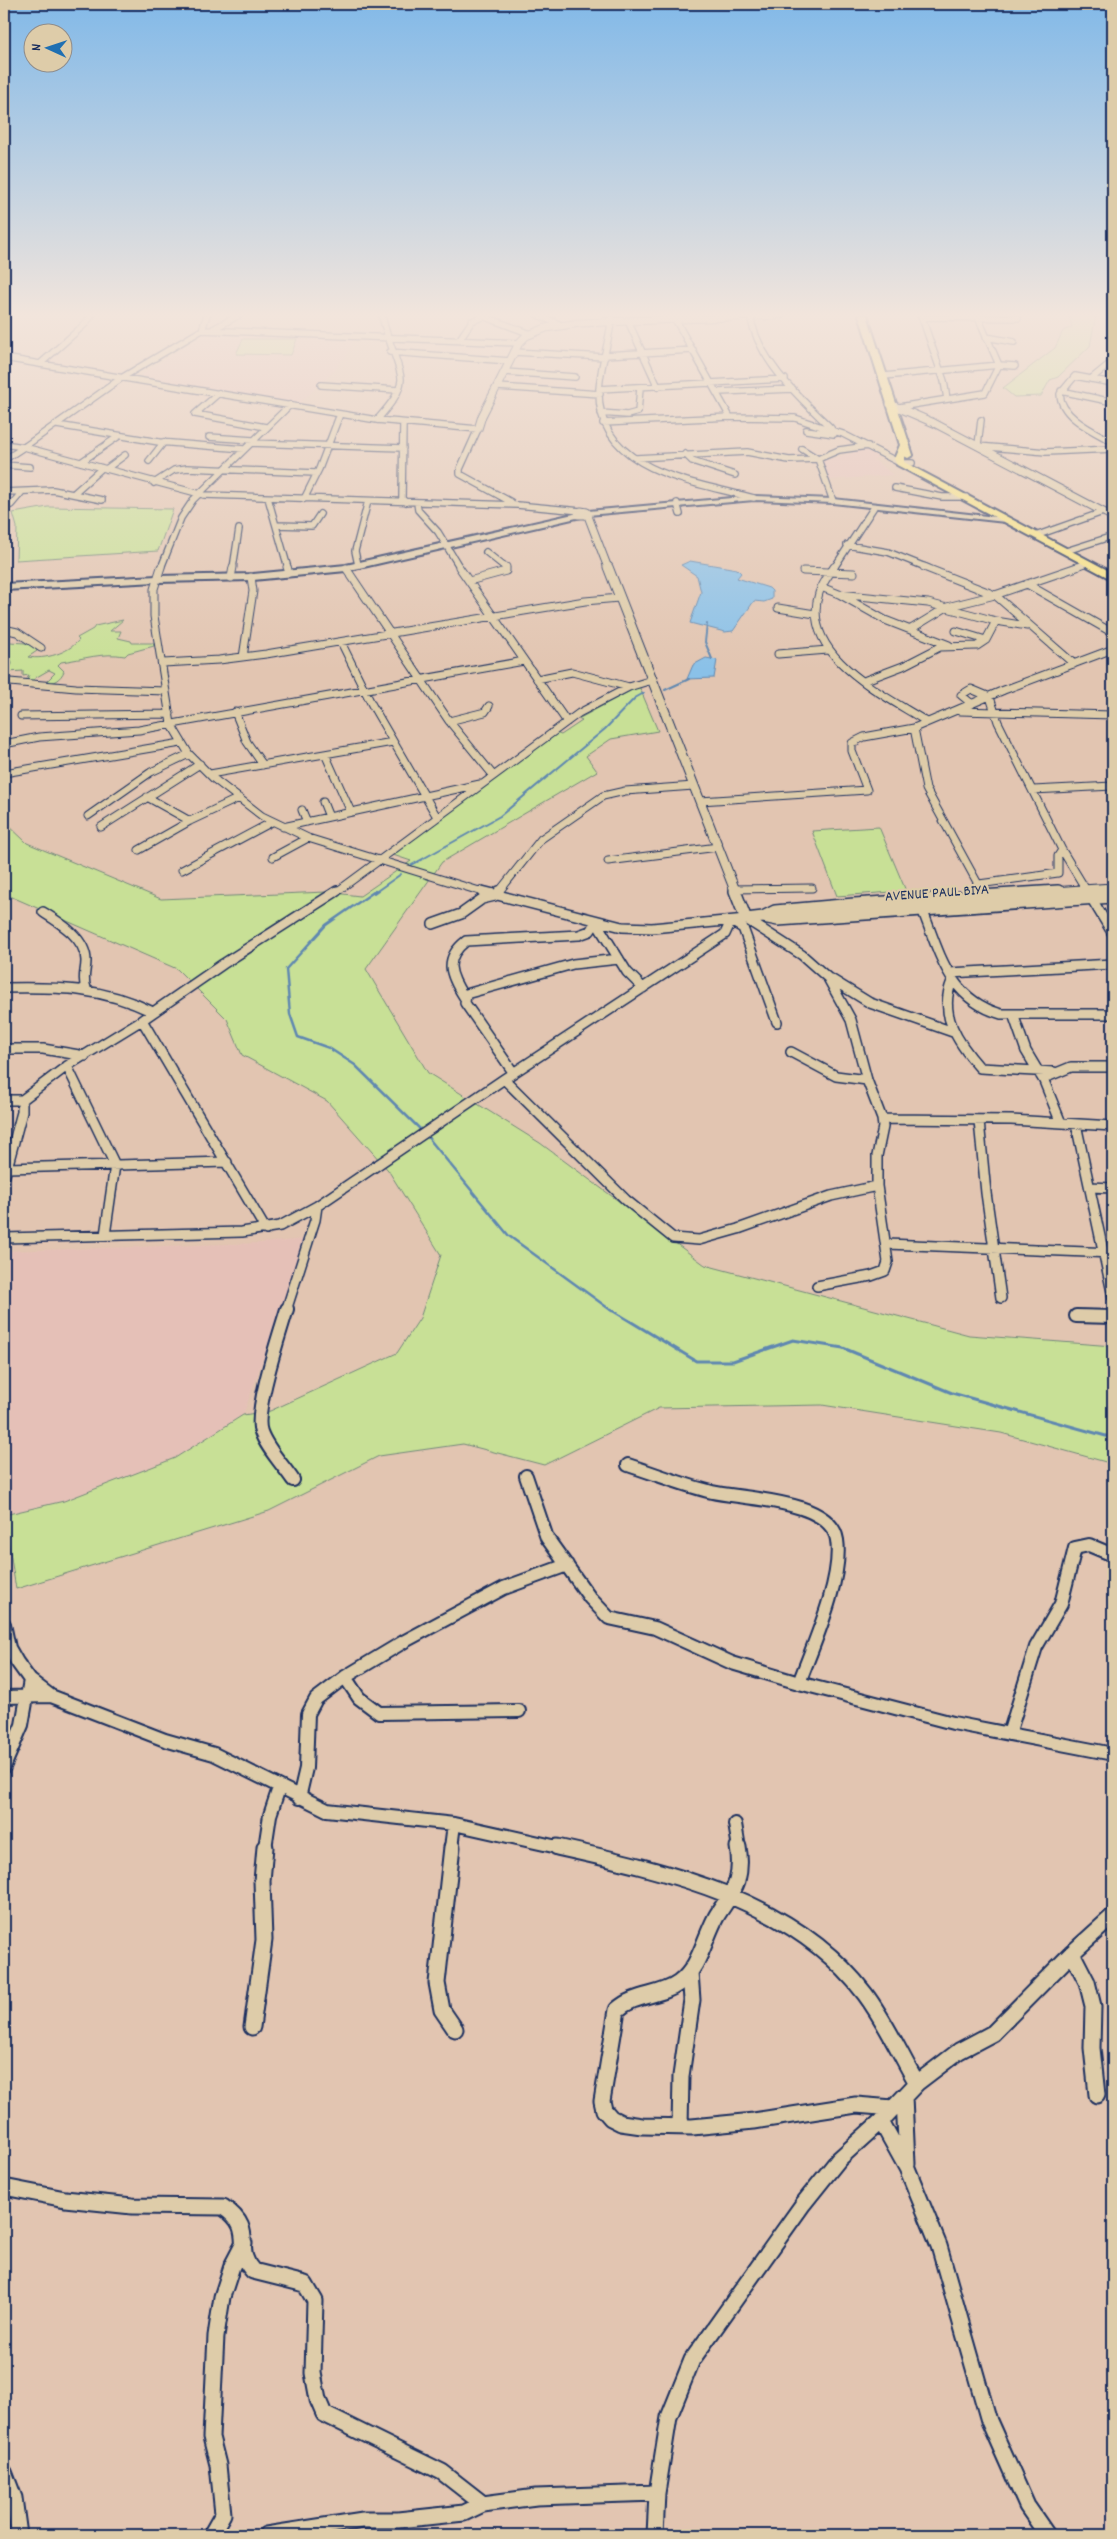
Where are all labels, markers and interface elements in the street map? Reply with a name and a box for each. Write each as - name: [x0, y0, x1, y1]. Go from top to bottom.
- north arrow: [22, 22, 72, 72]
- text: N: [27, 43, 47, 51]
- street label: AVENUE PAUL BIYA: [884, 879, 990, 909]

